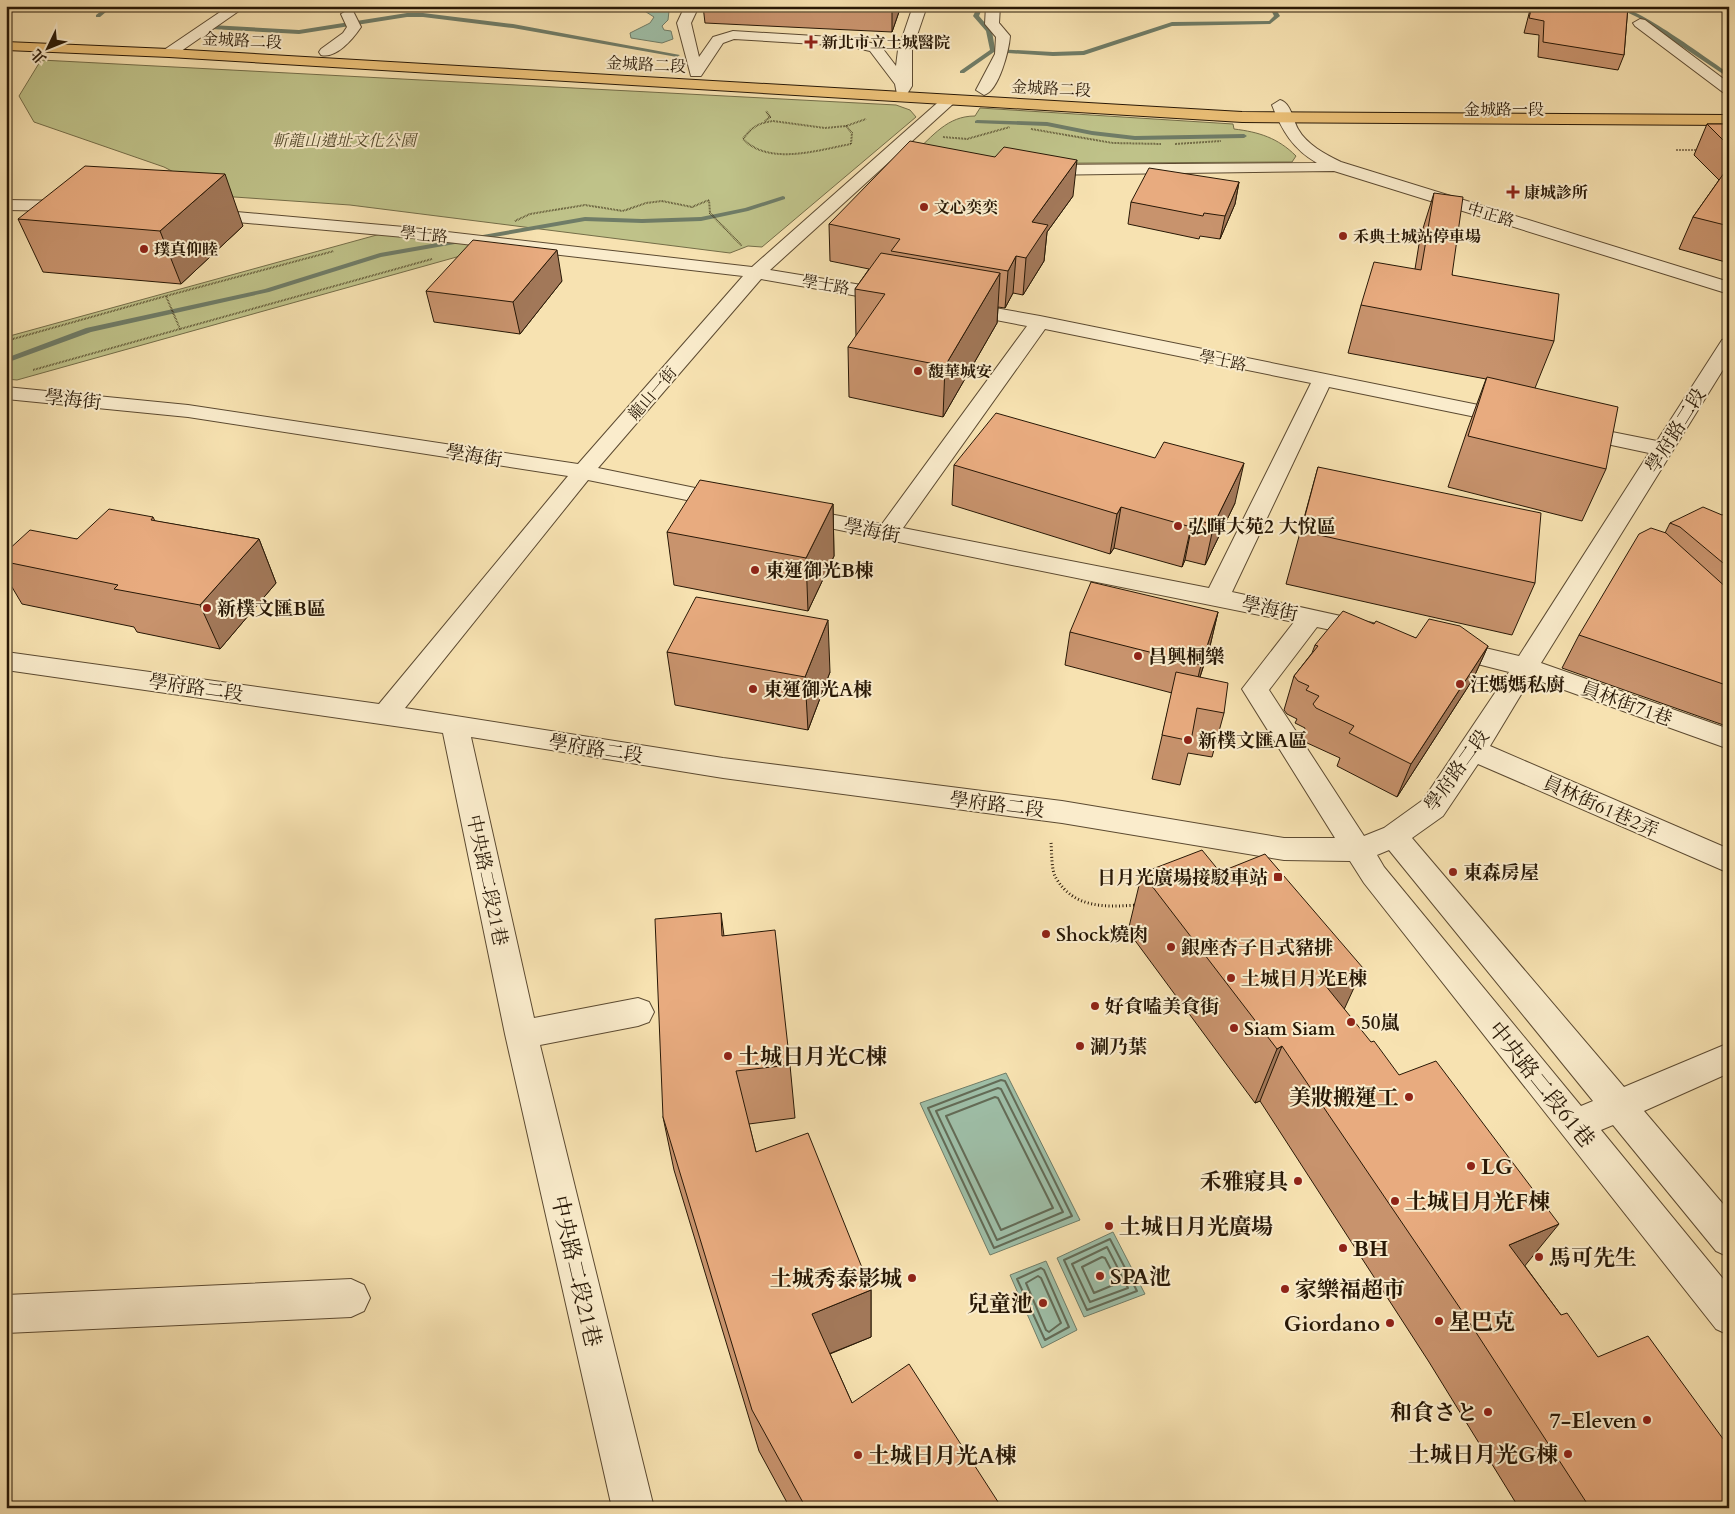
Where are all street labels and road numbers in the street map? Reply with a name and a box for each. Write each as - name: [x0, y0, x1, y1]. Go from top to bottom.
- street label: 金城路二段: [201, 28, 282, 54]
- street label: 金城路二段: [605, 52, 686, 78]
- street label: 金城路二段: [1010, 76, 1091, 102]
- street label: 金城路一段: [1464, 99, 1544, 121]
- street label: 中正路: [1465, 197, 1517, 232]
- street label: 學士路: [399, 222, 449, 248]
- street label: 學士路: [800, 270, 851, 300]
- street label: 學士路: [1197, 345, 1249, 377]
- street label: 龍山一街: [623, 362, 682, 425]
- street label: 學府路二段: [1640, 383, 1712, 478]
- street label: 學海街: [43, 384, 103, 416]
- street label: 學海街: [444, 439, 504, 473]
- street label: 學海街: [841, 513, 902, 549]
- street label: 學海街: [1239, 590, 1300, 628]
- street label: 學府路二段: [147, 669, 245, 707]
- street label: 員林街71巷: [1577, 675, 1676, 732]
- street label: 學府路二段: [1418, 725, 1495, 817]
- street label: 學府路二段: [547, 729, 645, 769]
- street label: 員林街61巷2弄: [1539, 770, 1663, 844]
- street label: 學府路二段: [948, 786, 1046, 824]
- street label: 中央路二段21巷: [460, 812, 514, 948]
- street label: 中央路二段61巷: [1481, 1015, 1602, 1154]
- street label: 中央路二段21巷: [544, 1193, 608, 1350]

